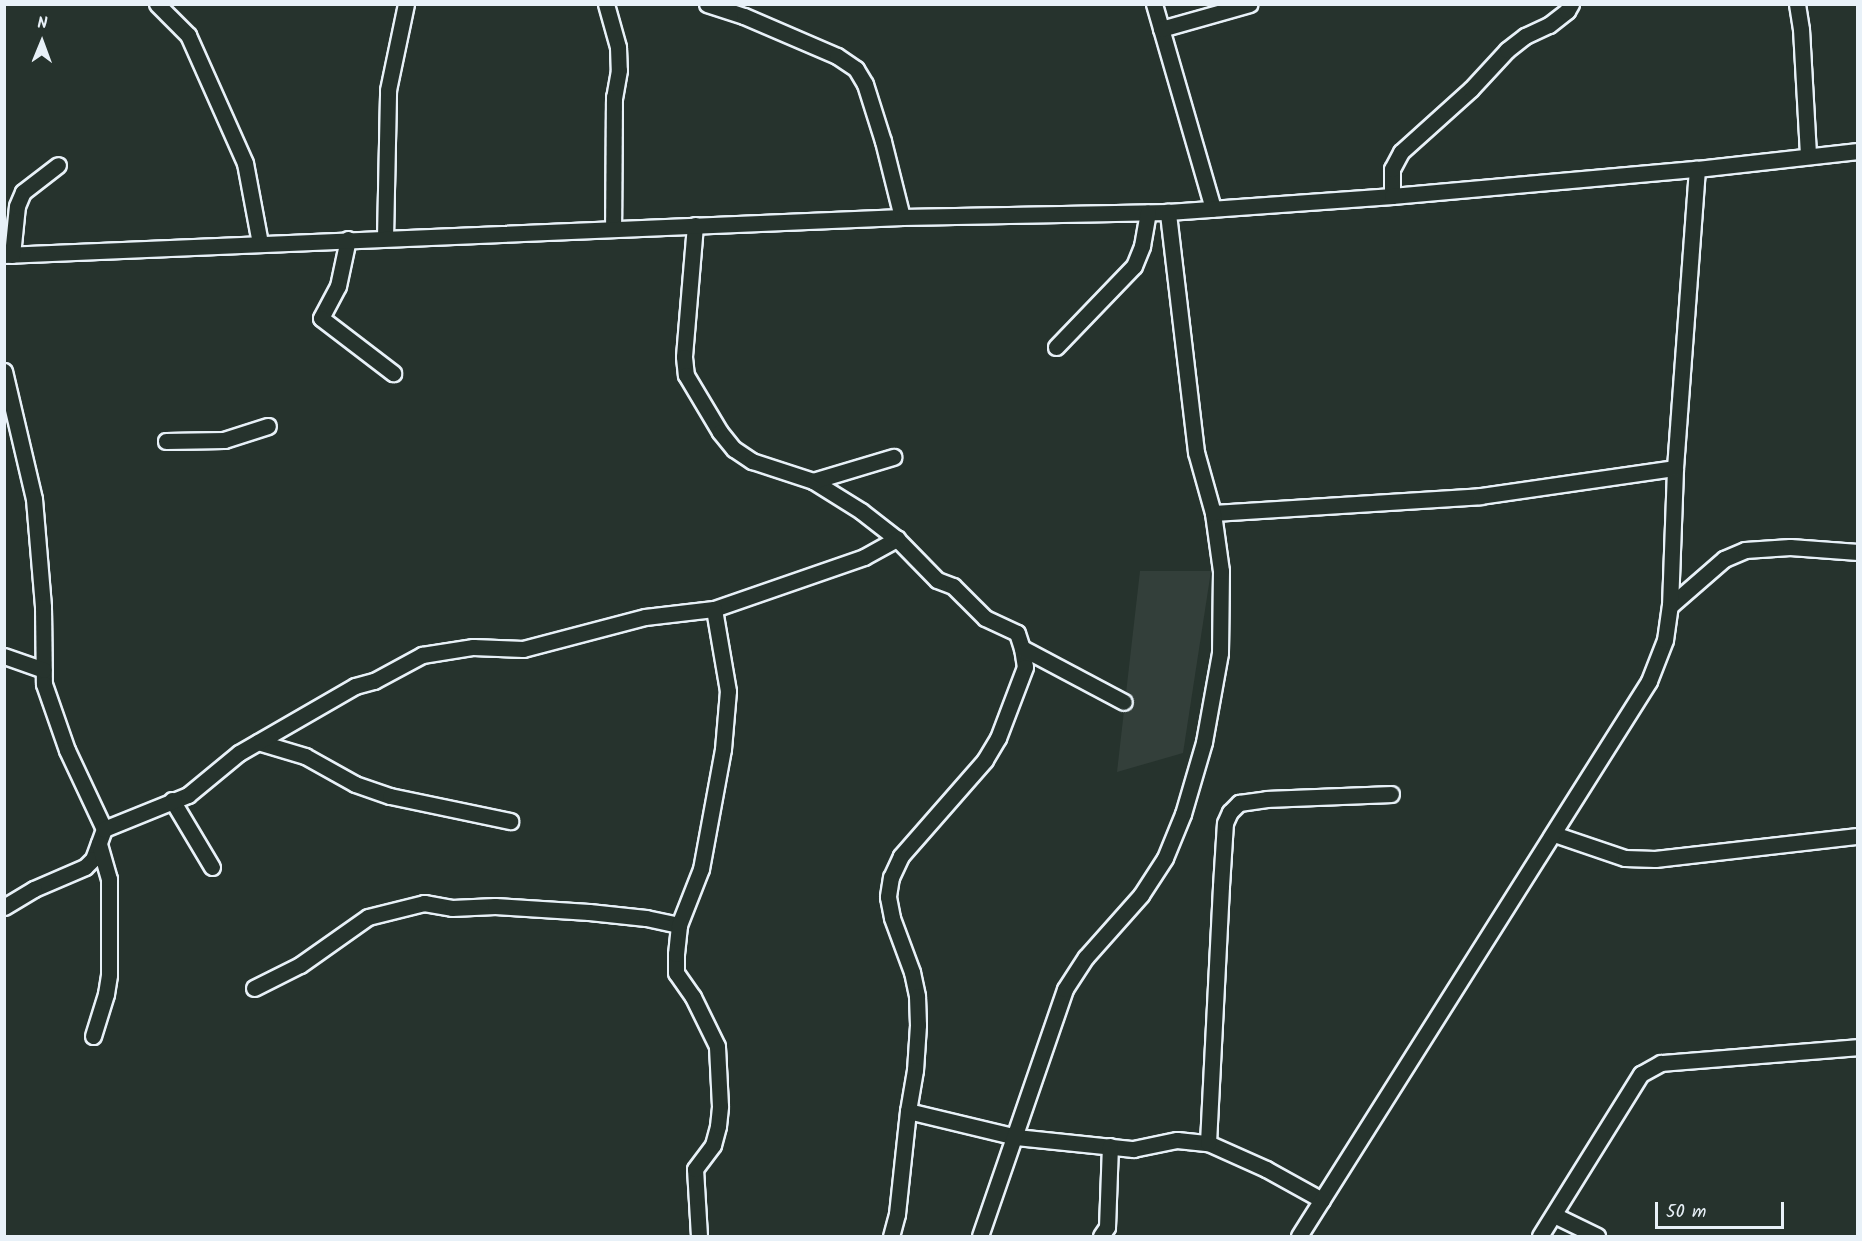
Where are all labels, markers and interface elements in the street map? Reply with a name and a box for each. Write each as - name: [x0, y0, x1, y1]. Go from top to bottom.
- text: N: [37, 11, 48, 36]
- north arrow: [12, 12, 72, 72]
- scale bar: [1658, 1190, 1787, 1228]
- text: 50 m: [1666, 1198, 1706, 1227]

